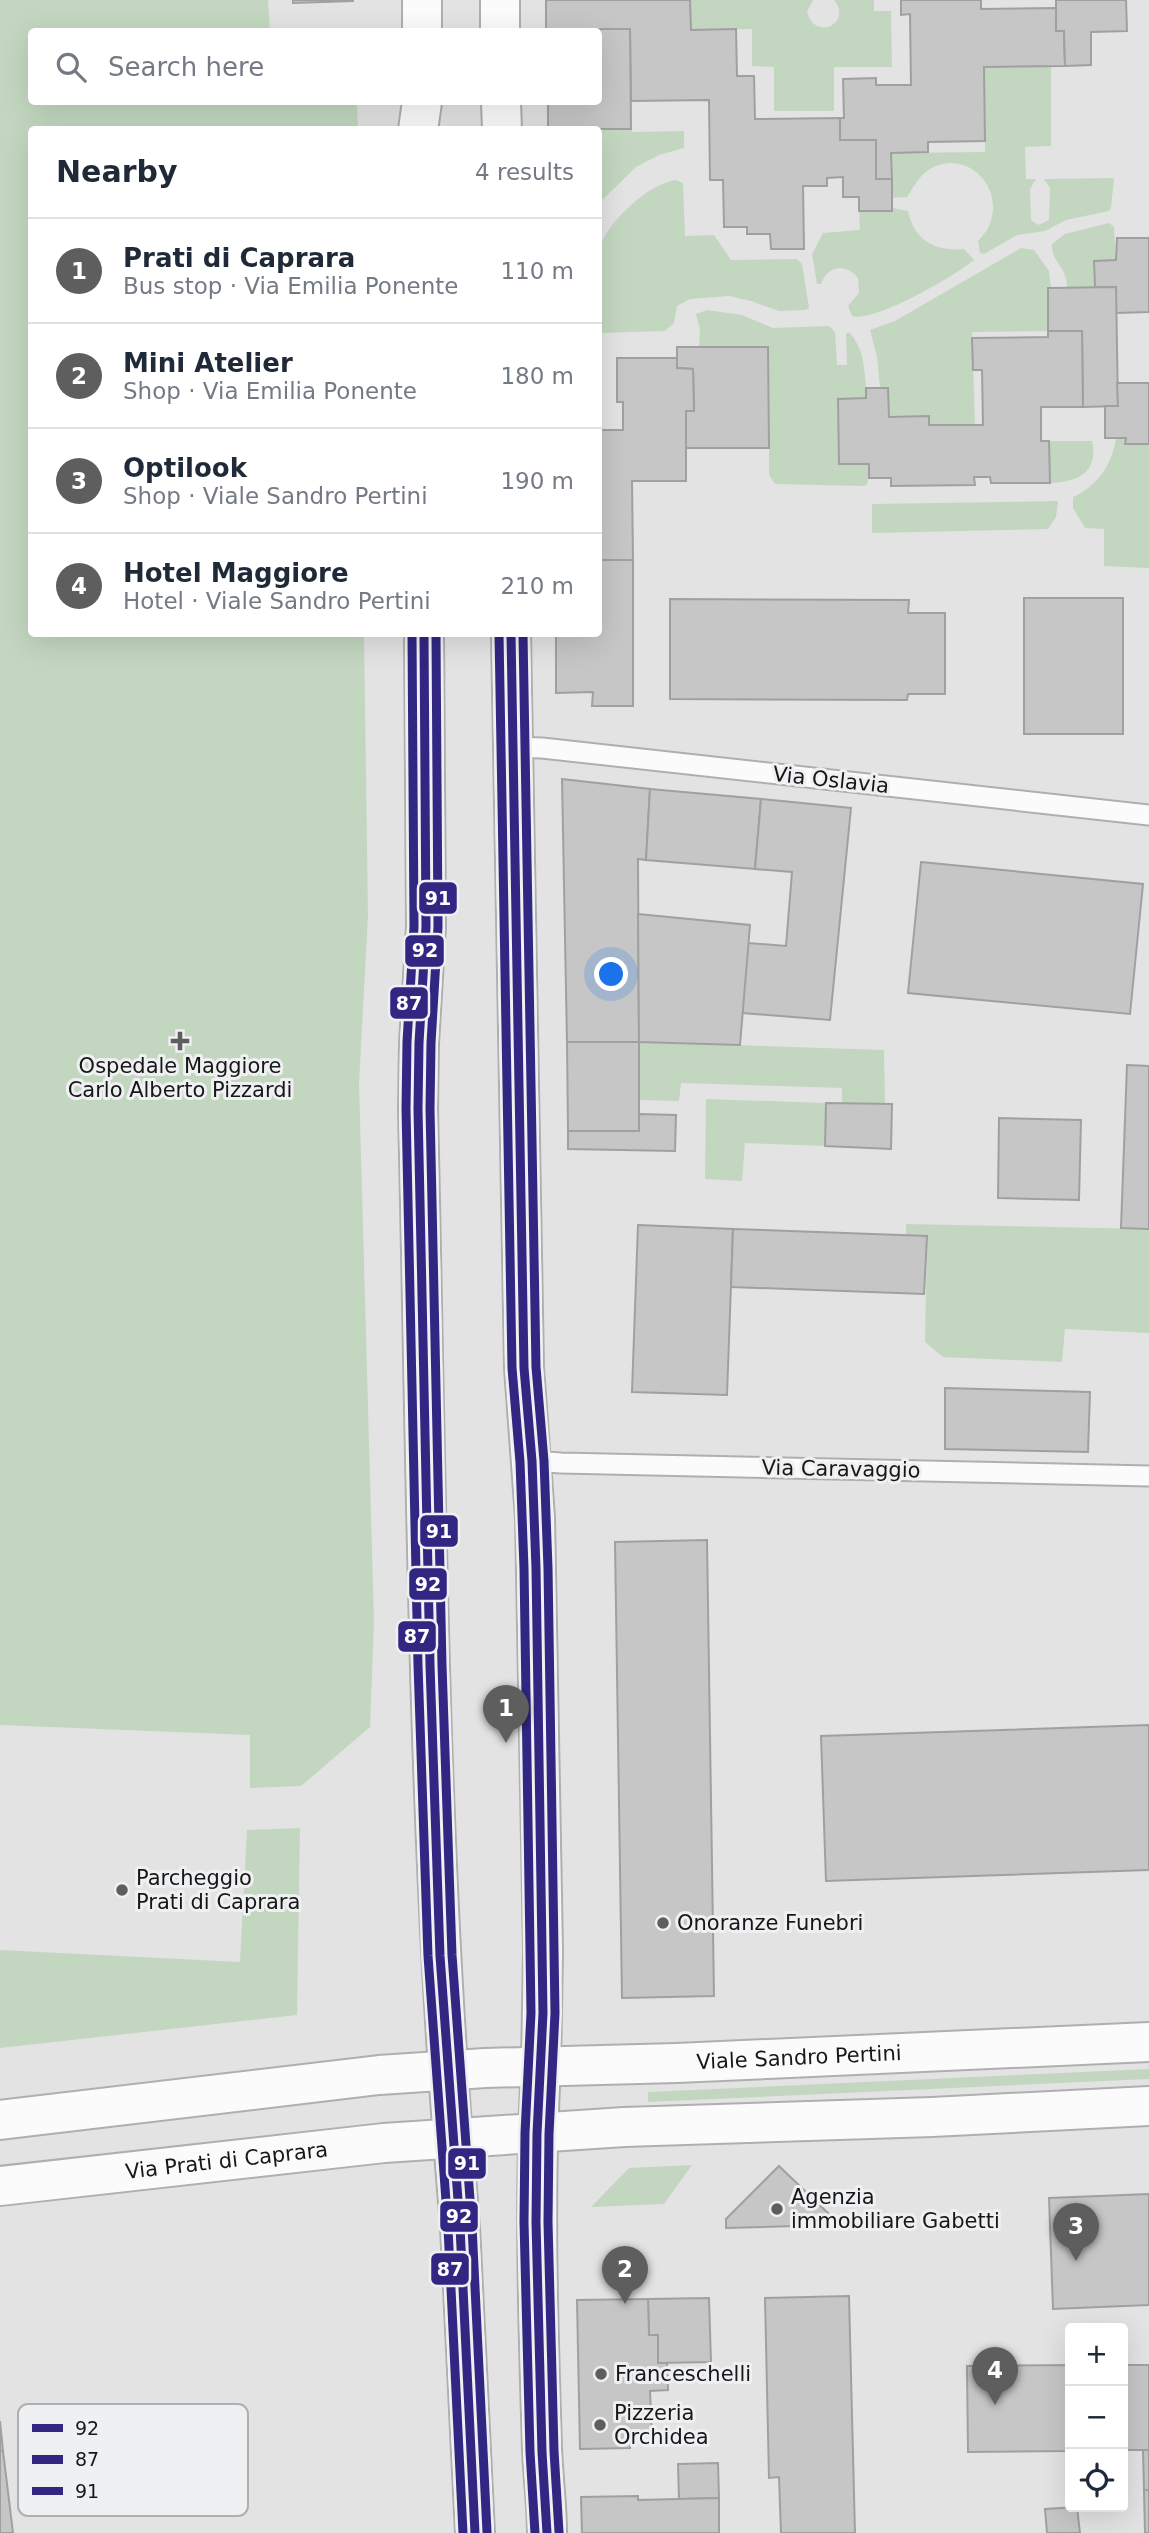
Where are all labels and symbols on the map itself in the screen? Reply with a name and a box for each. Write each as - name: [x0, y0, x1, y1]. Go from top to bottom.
- street label: Via Oslavia: [772, 762, 890, 798]
- line badge: 91: [418, 881, 458, 915]
- text: 91: [425, 887, 451, 909]
- line badge: 92: [404, 934, 445, 968]
- text: 92: [412, 939, 438, 961]
- your location: [594, 957, 628, 991]
- line badge: 87: [389, 986, 429, 1020]
- text: 87: [396, 992, 422, 1014]
- marker: Ospedale Maggiore Carlo Alberto Pizzardi: [170, 1031, 190, 1051]
- place label: Ospedale Maggiore Carlo Alberto Pizzardi: [68, 1054, 292, 1102]
- street label: Via Caravaggio: [761, 1456, 921, 1482]
- line badge: 91: [419, 1514, 459, 1548]
- text: 91: [426, 1520, 452, 1542]
- line badge: 92: [408, 1567, 448, 1601]
- text: 92: [415, 1573, 441, 1595]
- line badge: 87: [397, 1620, 437, 1653]
- text: 87: [404, 1625, 430, 1647]
- pin: 1: [483, 1685, 529, 1743]
- place label: Parcheggio Prati di Caprara: [136, 1866, 300, 1914]
- marker: Parcheggio Prati di Caprara: [114, 1882, 130, 1898]
- place label: Onoranze Funebri: [677, 1911, 863, 1935]
- marker: Onoranze Funebri: [655, 1915, 671, 1931]
- street label: Viale Sandro Pertini: [696, 2041, 902, 2074]
- street label: Via Prati di Caprara: [124, 2137, 329, 2184]
- line badge: 91: [447, 2147, 487, 2180]
- text: 91: [454, 2152, 480, 2174]
- place label: Agenzia immobiliare Gabetti: [791, 2185, 1000, 2233]
- line badge: 92: [439, 2200, 479, 2233]
- marker: Agenzia immobiliare Gabetti: [769, 2201, 785, 2217]
- pin: 3: [1053, 2203, 1099, 2261]
- text: 92: [446, 2205, 472, 2227]
- pin: 2: [602, 2246, 648, 2304]
- line badge: 87: [430, 2252, 470, 2286]
- text: 87: [437, 2258, 463, 2280]
- pin: 4: [972, 2347, 1018, 2405]
- place label: Franceschelli: [615, 2362, 751, 2386]
- marker: Franceschelli: [593, 2366, 609, 2382]
- place label: Pizzeria Orchidea: [614, 2401, 709, 2449]
- legend: [18, 2404, 248, 2516]
- text: 92: [75, 2417, 99, 2439]
- marker: Pizzeria Orchidea: [592, 2417, 608, 2433]
- text: 87: [75, 2448, 99, 2470]
- text: 91: [75, 2480, 99, 2502]

